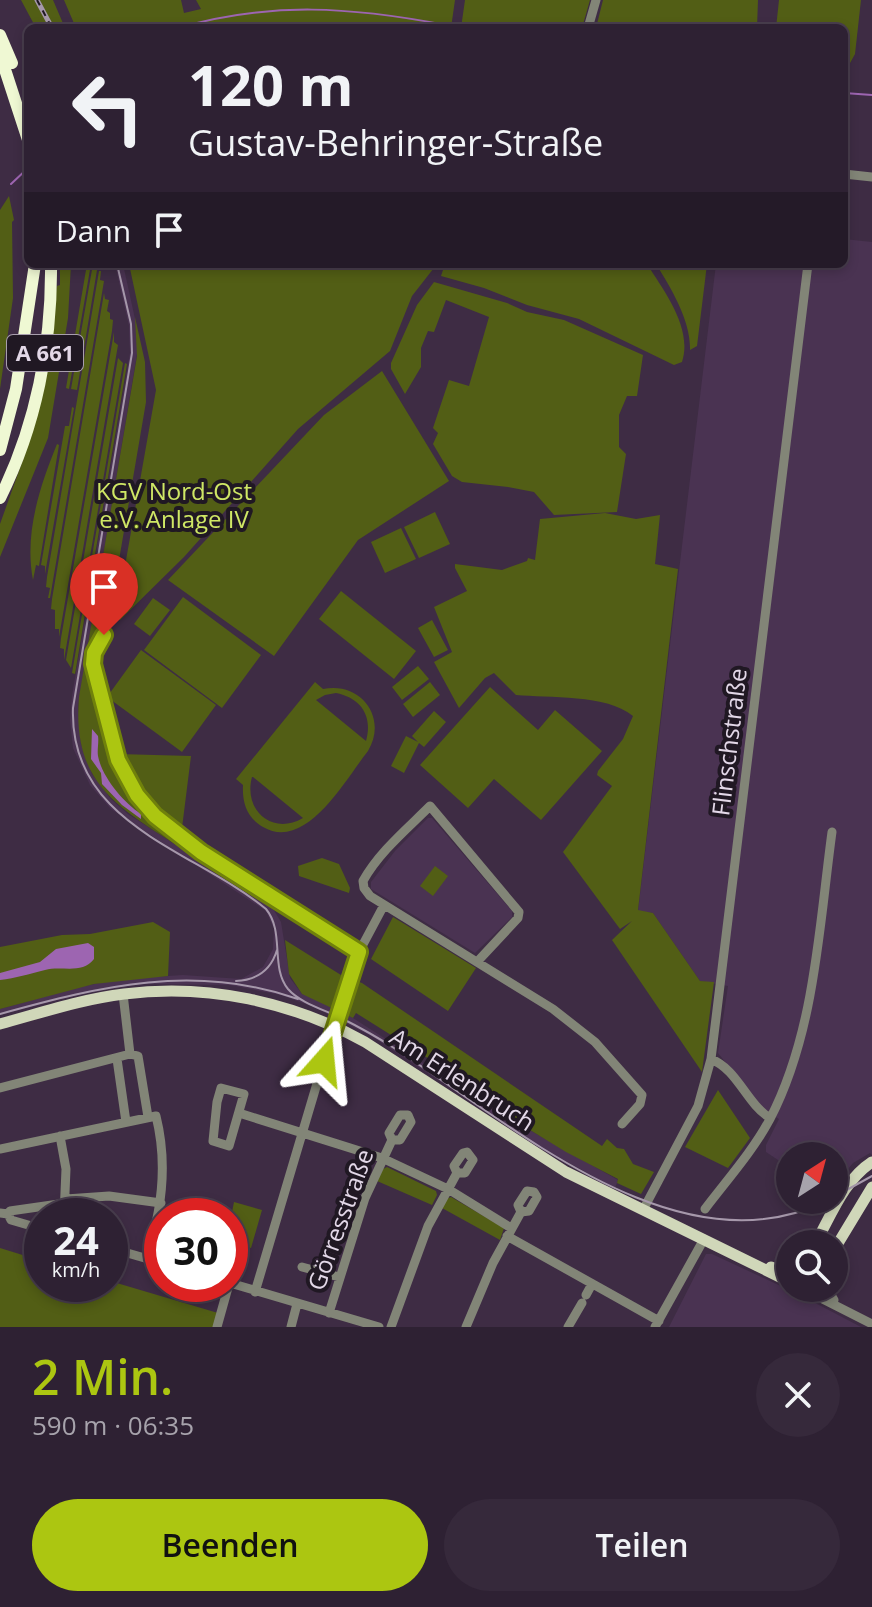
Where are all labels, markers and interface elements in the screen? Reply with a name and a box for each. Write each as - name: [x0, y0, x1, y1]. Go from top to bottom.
- text: 120 m: [188, 46, 354, 122]
- icon: left: [56, 56, 160, 160]
- text: Gustav-Behringer-Straße: [188, 118, 603, 167]
- icon: arrive: [147, 208, 191, 252]
- text: Dann: [56, 210, 131, 251]
- road number: A 661: [7, 335, 83, 371]
- park label: KGV Nord-Ost e.V. Anlage IV: [96, 474, 252, 535]
- pin: [70, 553, 138, 635]
- icon: arrive: [82, 565, 126, 609]
- street label: Flinschstraße: [703, 666, 754, 817]
- position arrow: [282, 1019, 366, 1103]
- street label: Am Erlenbruch: [384, 1020, 542, 1138]
- north arrow: [776, 1142, 848, 1214]
- map controls: [776, 1142, 848, 1302]
- street label: Görresstraße: [299, 1144, 380, 1295]
- speed limit sign: 30: [144, 1198, 248, 1302]
- text: 24: [53, 1212, 99, 1267]
- button: search: [776, 1230, 848, 1302]
- text: km/h: [52, 1256, 100, 1283]
- text: 2 Min.: [32, 1344, 173, 1409]
- button: close: [756, 1353, 840, 1437]
- text: 590 m · 06:35: [32, 1407, 194, 1443]
- button: Beenden: [32, 1499, 428, 1591]
- button: Teilen: [444, 1499, 840, 1591]

